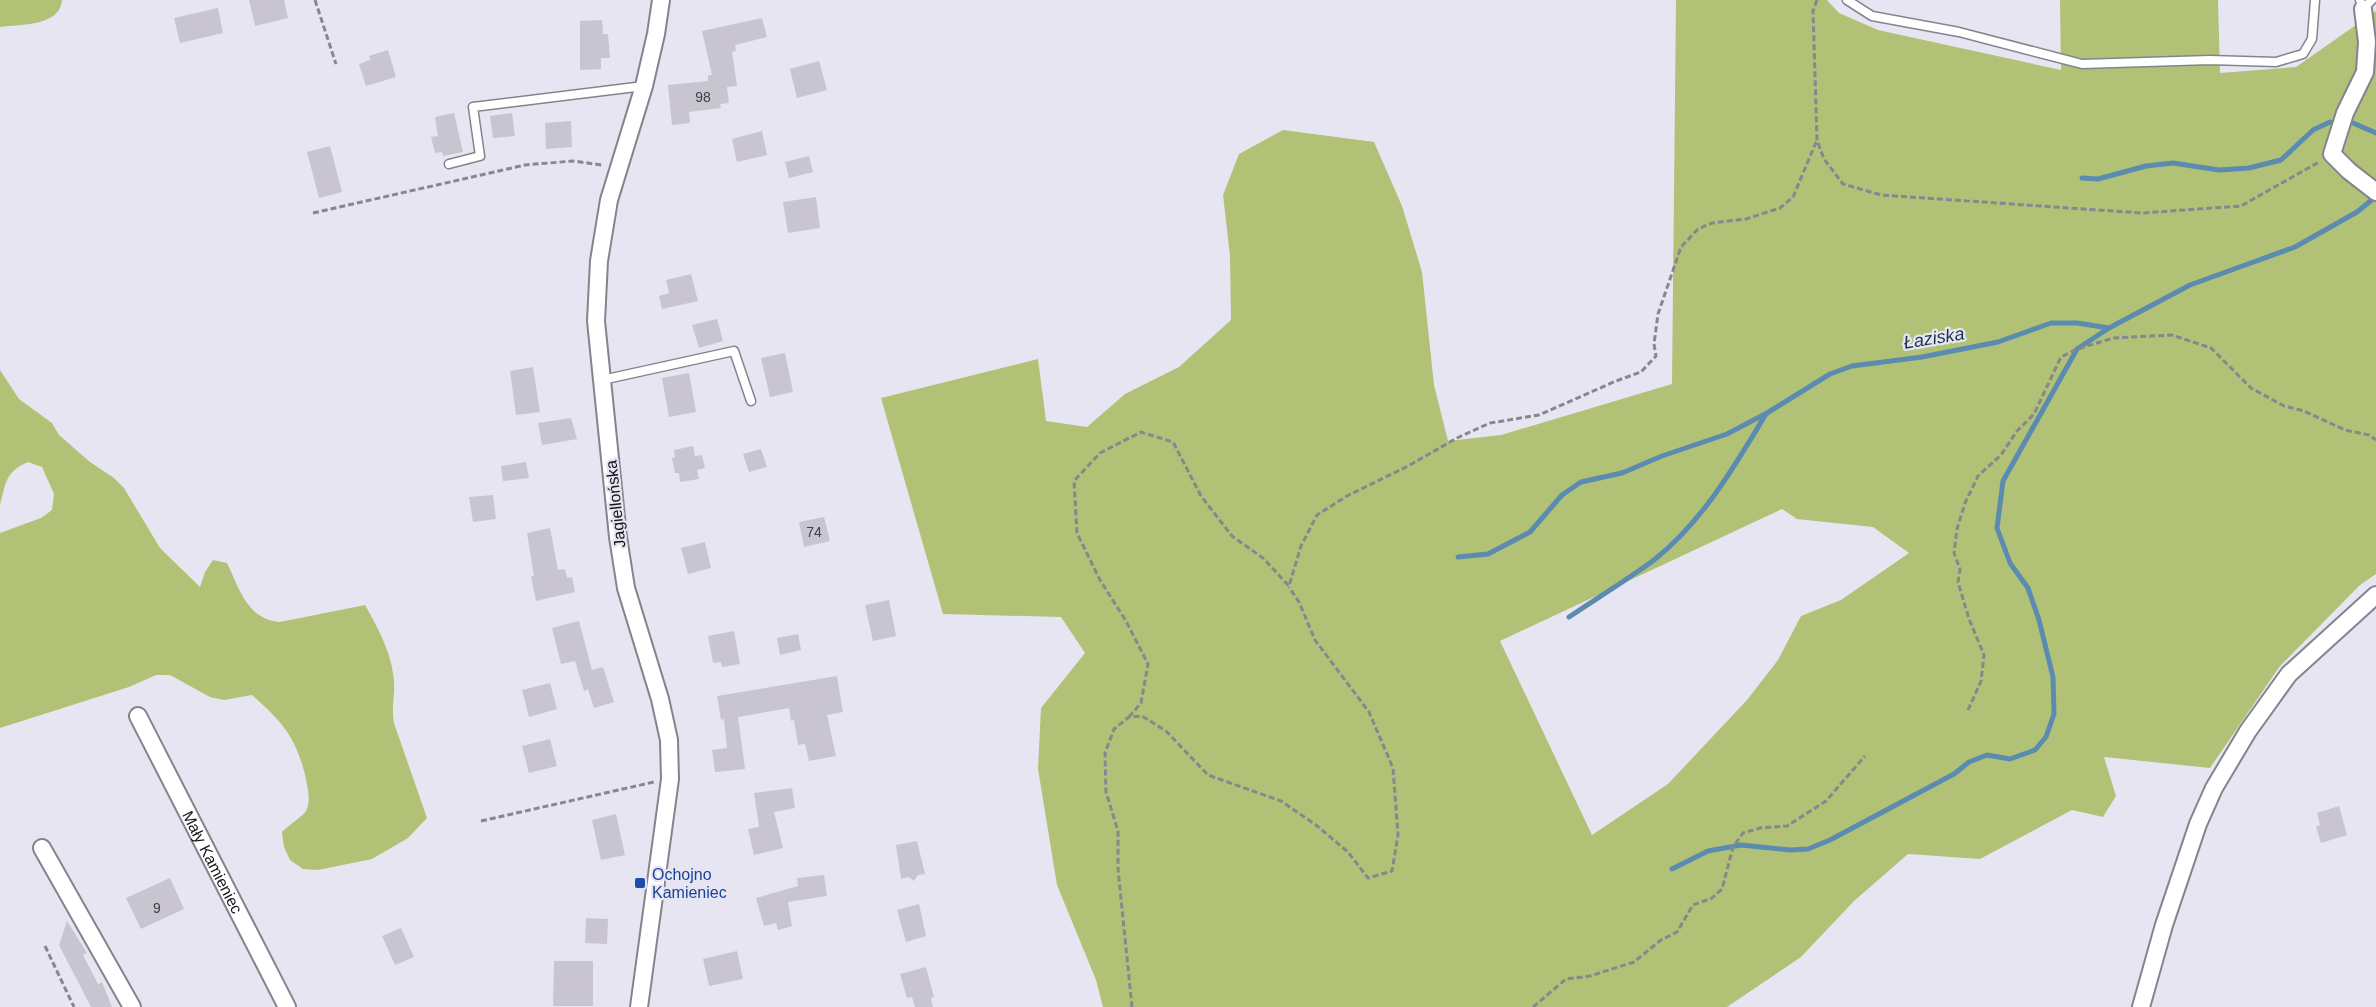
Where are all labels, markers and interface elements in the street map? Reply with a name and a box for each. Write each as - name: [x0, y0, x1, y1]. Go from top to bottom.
- house number: 98: [695, 89, 711, 105]
- water label: Łaziska: [1902, 323, 1966, 353]
- street label: Jagiellońska: [602, 459, 629, 549]
- house number: 74: [806, 524, 822, 540]
- street label: Mały Kamieniec: [179, 808, 246, 916]
- place label: Ochojno Kamieniec: [652, 866, 727, 901]
- marker: Ochojno Kamieniec: [633, 876, 647, 890]
- house number: 9: [153, 900, 161, 916]

